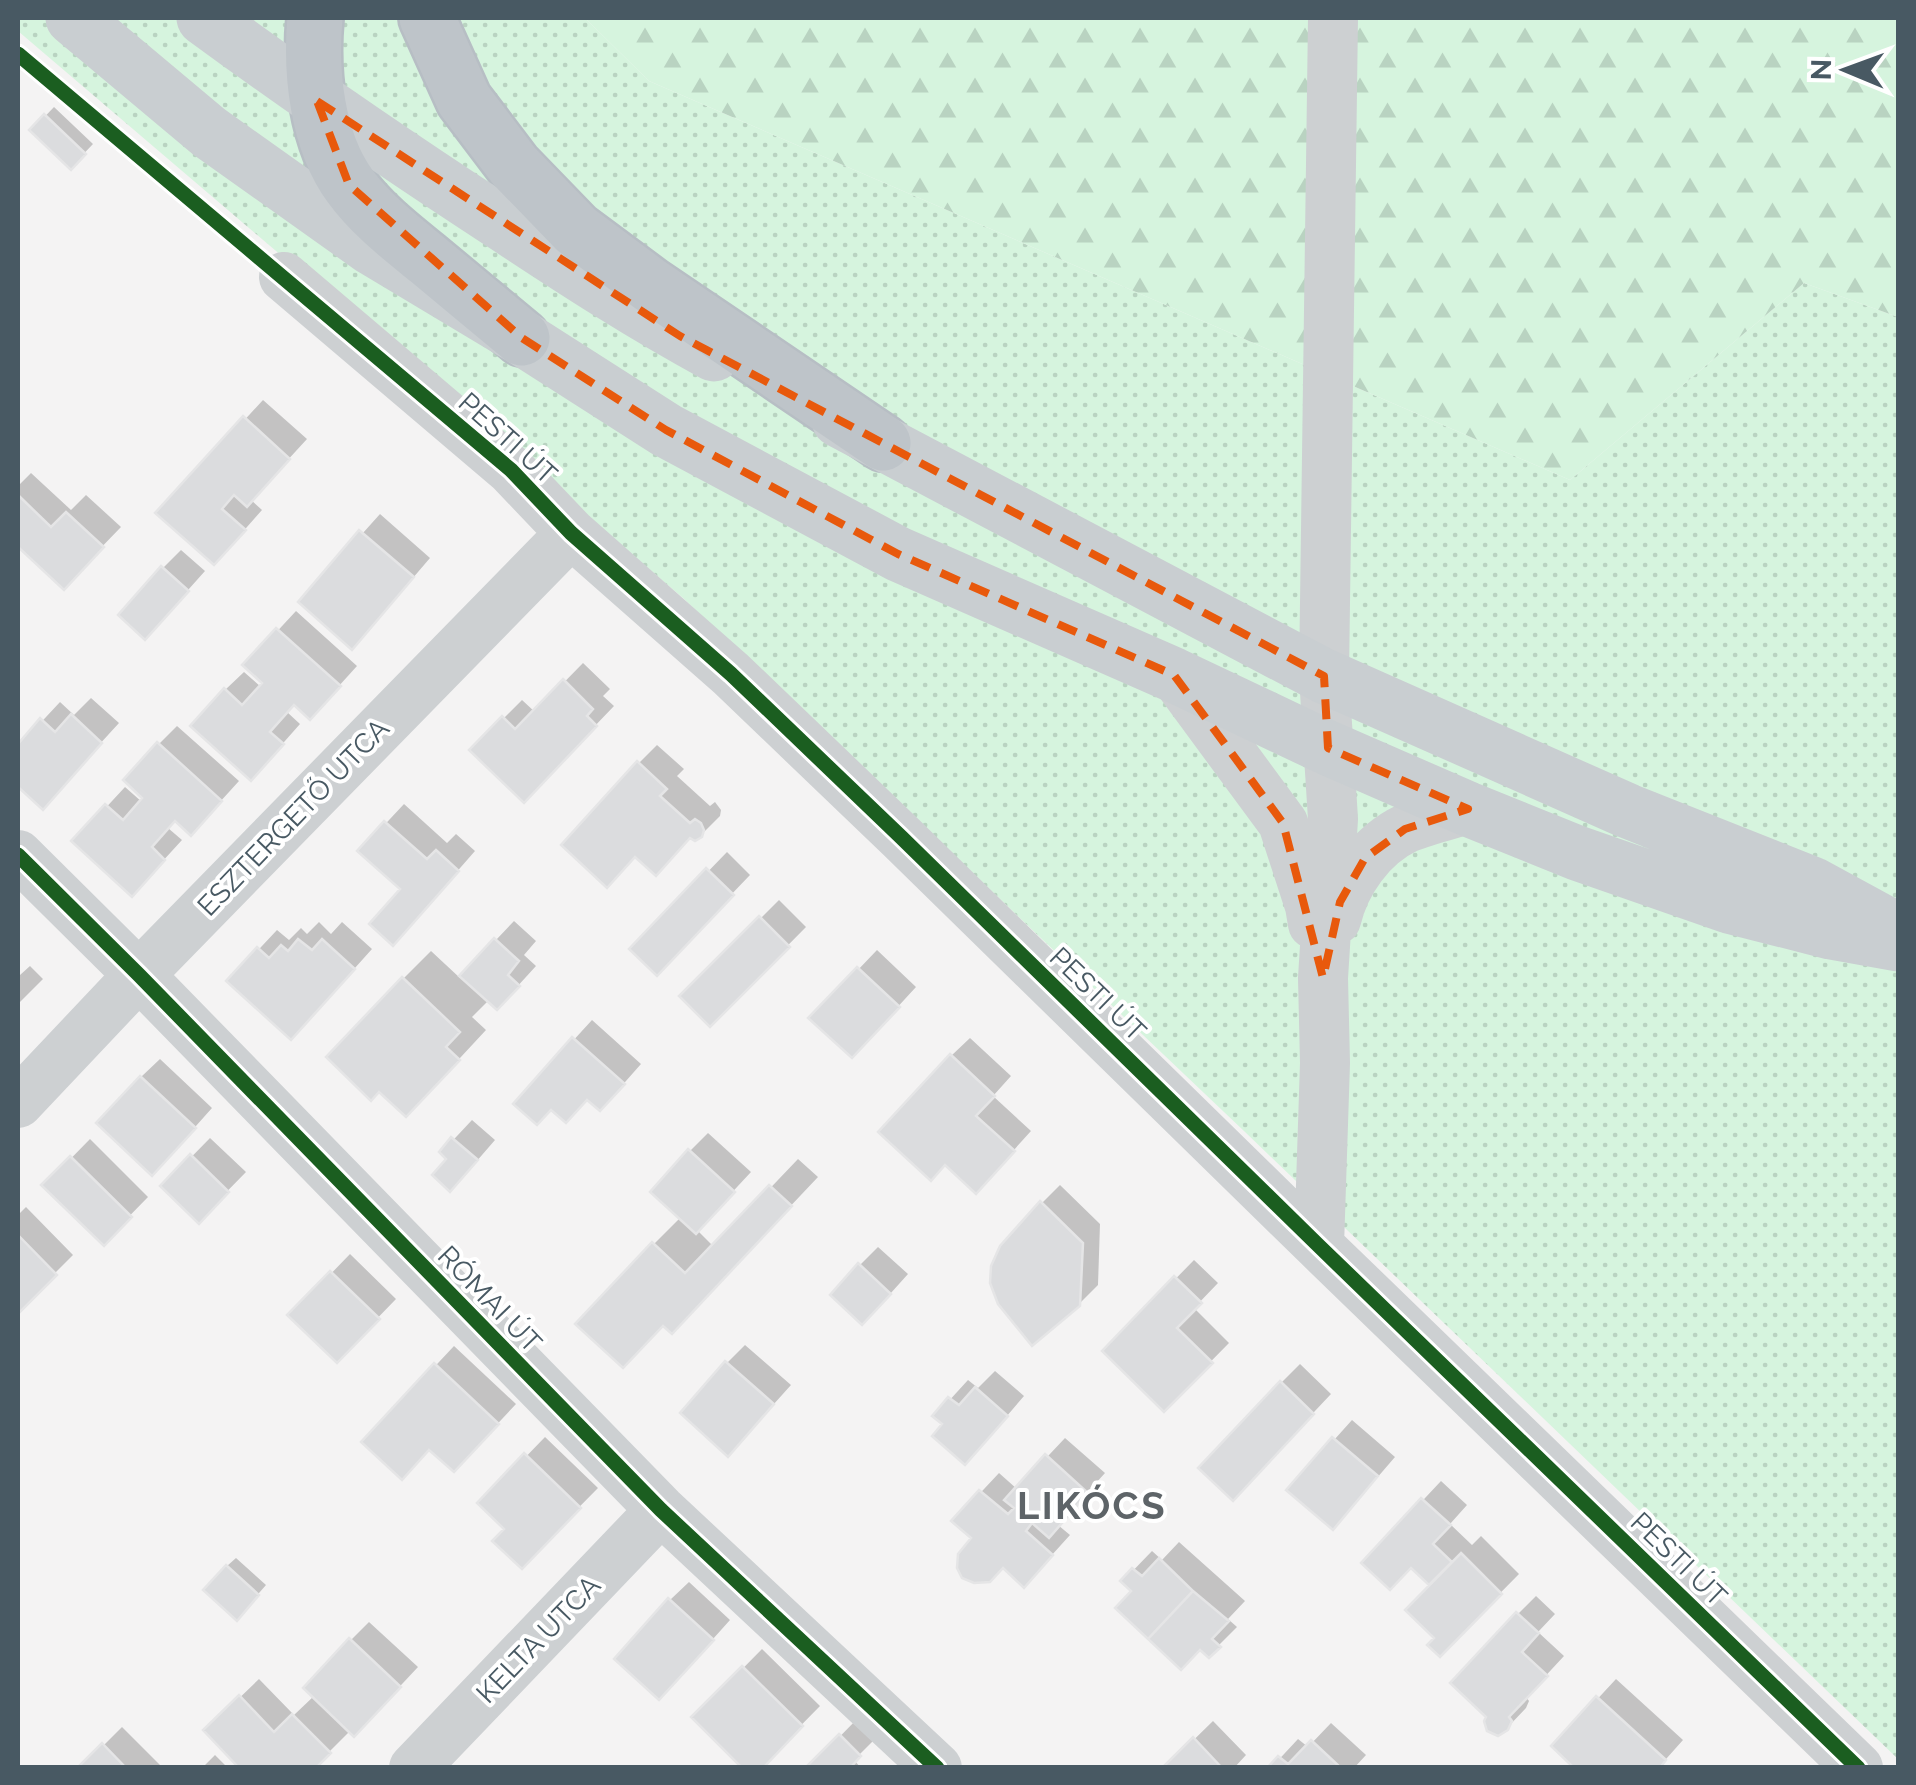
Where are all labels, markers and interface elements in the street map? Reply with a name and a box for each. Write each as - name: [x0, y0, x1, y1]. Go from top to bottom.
- north arrow: [1796, 20, 1896, 120]
- text: N: [1805, 59, 1838, 81]
- street label: PESTI ÚT: [452, 386, 564, 491]
- street label: ESZTERGETŐ UTCA: [191, 712, 396, 923]
- street label: PESTI ÚT: [1043, 941, 1153, 1048]
- street label: RÓMAI ÚT: [431, 1239, 548, 1359]
- district label: LIKÓCS: [1017, 1483, 1167, 1528]
- street label: PESTI ÚT: [1624, 1506, 1734, 1613]
- street label: KELTA UTCA: [470, 1569, 607, 1710]

